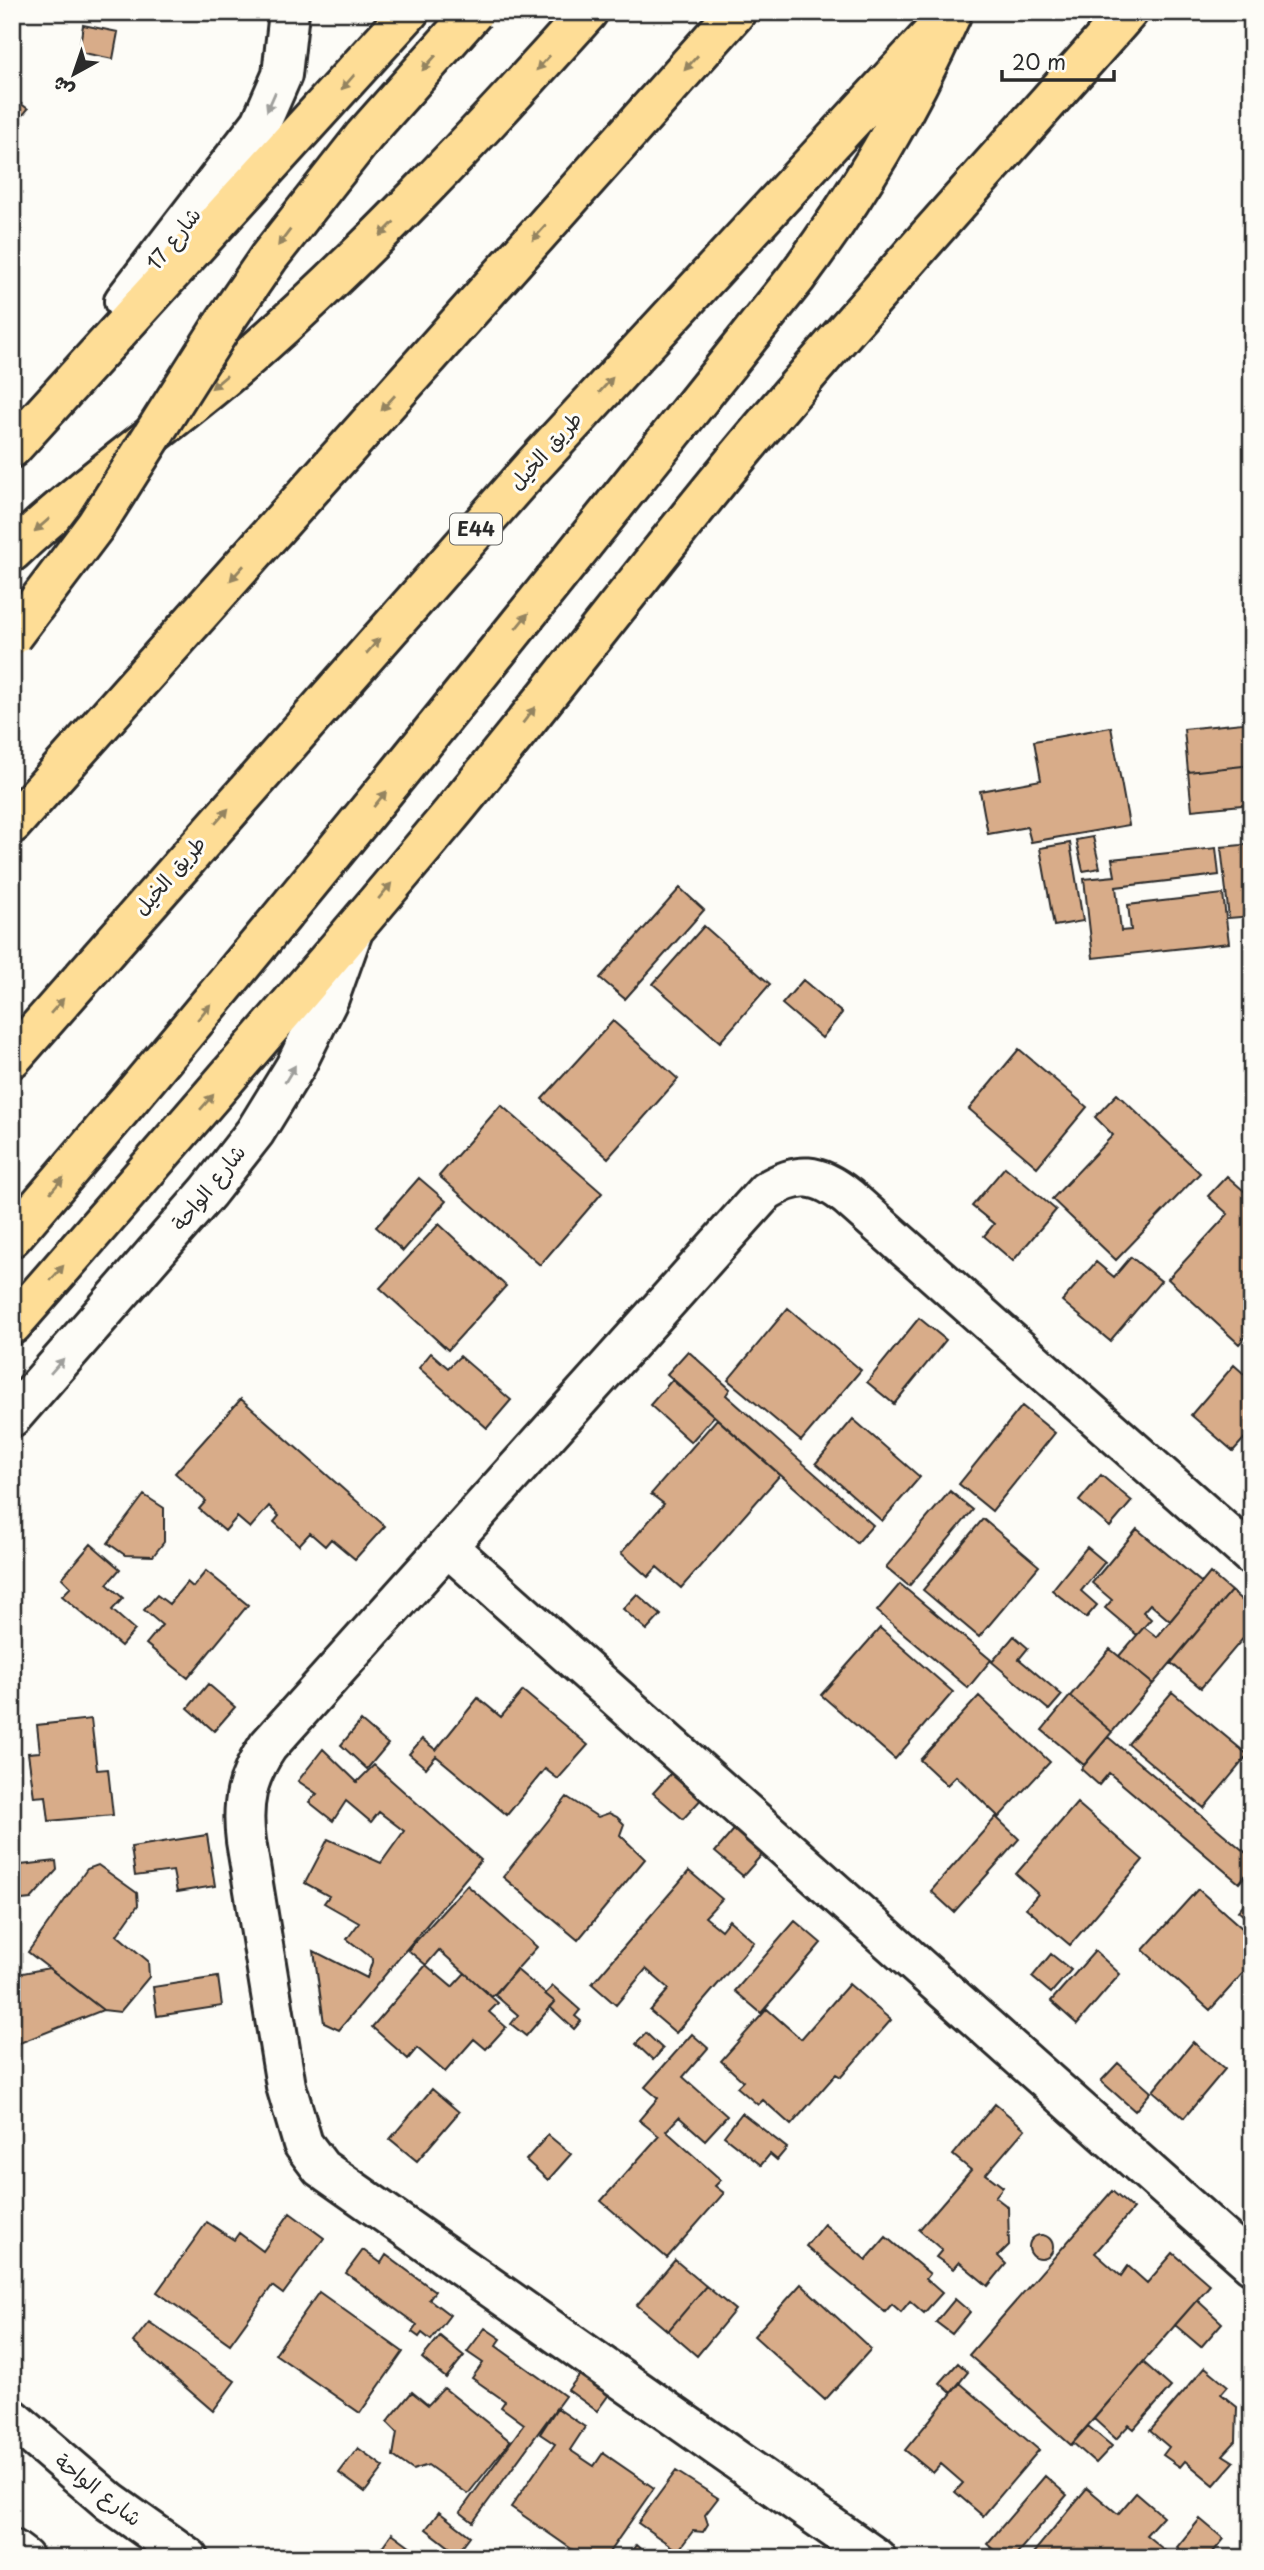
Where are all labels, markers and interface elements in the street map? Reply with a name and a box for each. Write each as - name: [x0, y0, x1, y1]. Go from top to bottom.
- north arrow: [38, 38, 108, 108]
- scale bar: [1002, 38, 1114, 82]
- text: 20 m: [1012, 45, 1066, 77]
- one-way arrow: [421, 54, 437, 71]
- one-way arrow: [535, 54, 551, 72]
- one-way arrow: [683, 54, 699, 71]
- text: ش: [45, 70, 79, 105]
- one-way arrow: [340, 73, 356, 91]
- one-way arrow: [265, 92, 277, 112]
- street label: 17 شارع: [137, 199, 208, 277]
- one-way arrow: [379, 220, 396, 236]
- one-way arrow: [531, 224, 547, 242]
- one-way arrow: [277, 229, 291, 247]
- one-way arrow: [210, 374, 228, 390]
- one-way arrow: [598, 376, 613, 393]
- one-way arrow: [380, 394, 396, 412]
- street label: طريق الخيل: [500, 403, 589, 496]
- road number: E44: [450, 514, 502, 544]
- one-way arrow: [33, 517, 51, 533]
- one-way arrow: [229, 564, 245, 581]
- one-way arrow: [515, 613, 530, 631]
- one-way arrow: [365, 637, 380, 654]
- one-way arrow: [522, 706, 537, 724]
- one-way arrow: [373, 791, 388, 809]
- one-way arrow: [214, 808, 230, 825]
- street label: طريق الخيل: [125, 828, 212, 922]
- one-way arrow: [378, 882, 393, 900]
- one-way arrow: [49, 998, 64, 1015]
- one-way arrow: [196, 1004, 211, 1021]
- one-way arrow: [284, 1064, 297, 1083]
- one-way arrow: [199, 1093, 214, 1110]
- street label: شارع الواحة: [163, 1137, 253, 1237]
- one-way arrow: [49, 1177, 64, 1194]
- one-way arrow: [49, 1264, 65, 1282]
- one-way arrow: [49, 1357, 65, 1375]
- street label: شارع الواحة: [48, 2444, 150, 2533]

